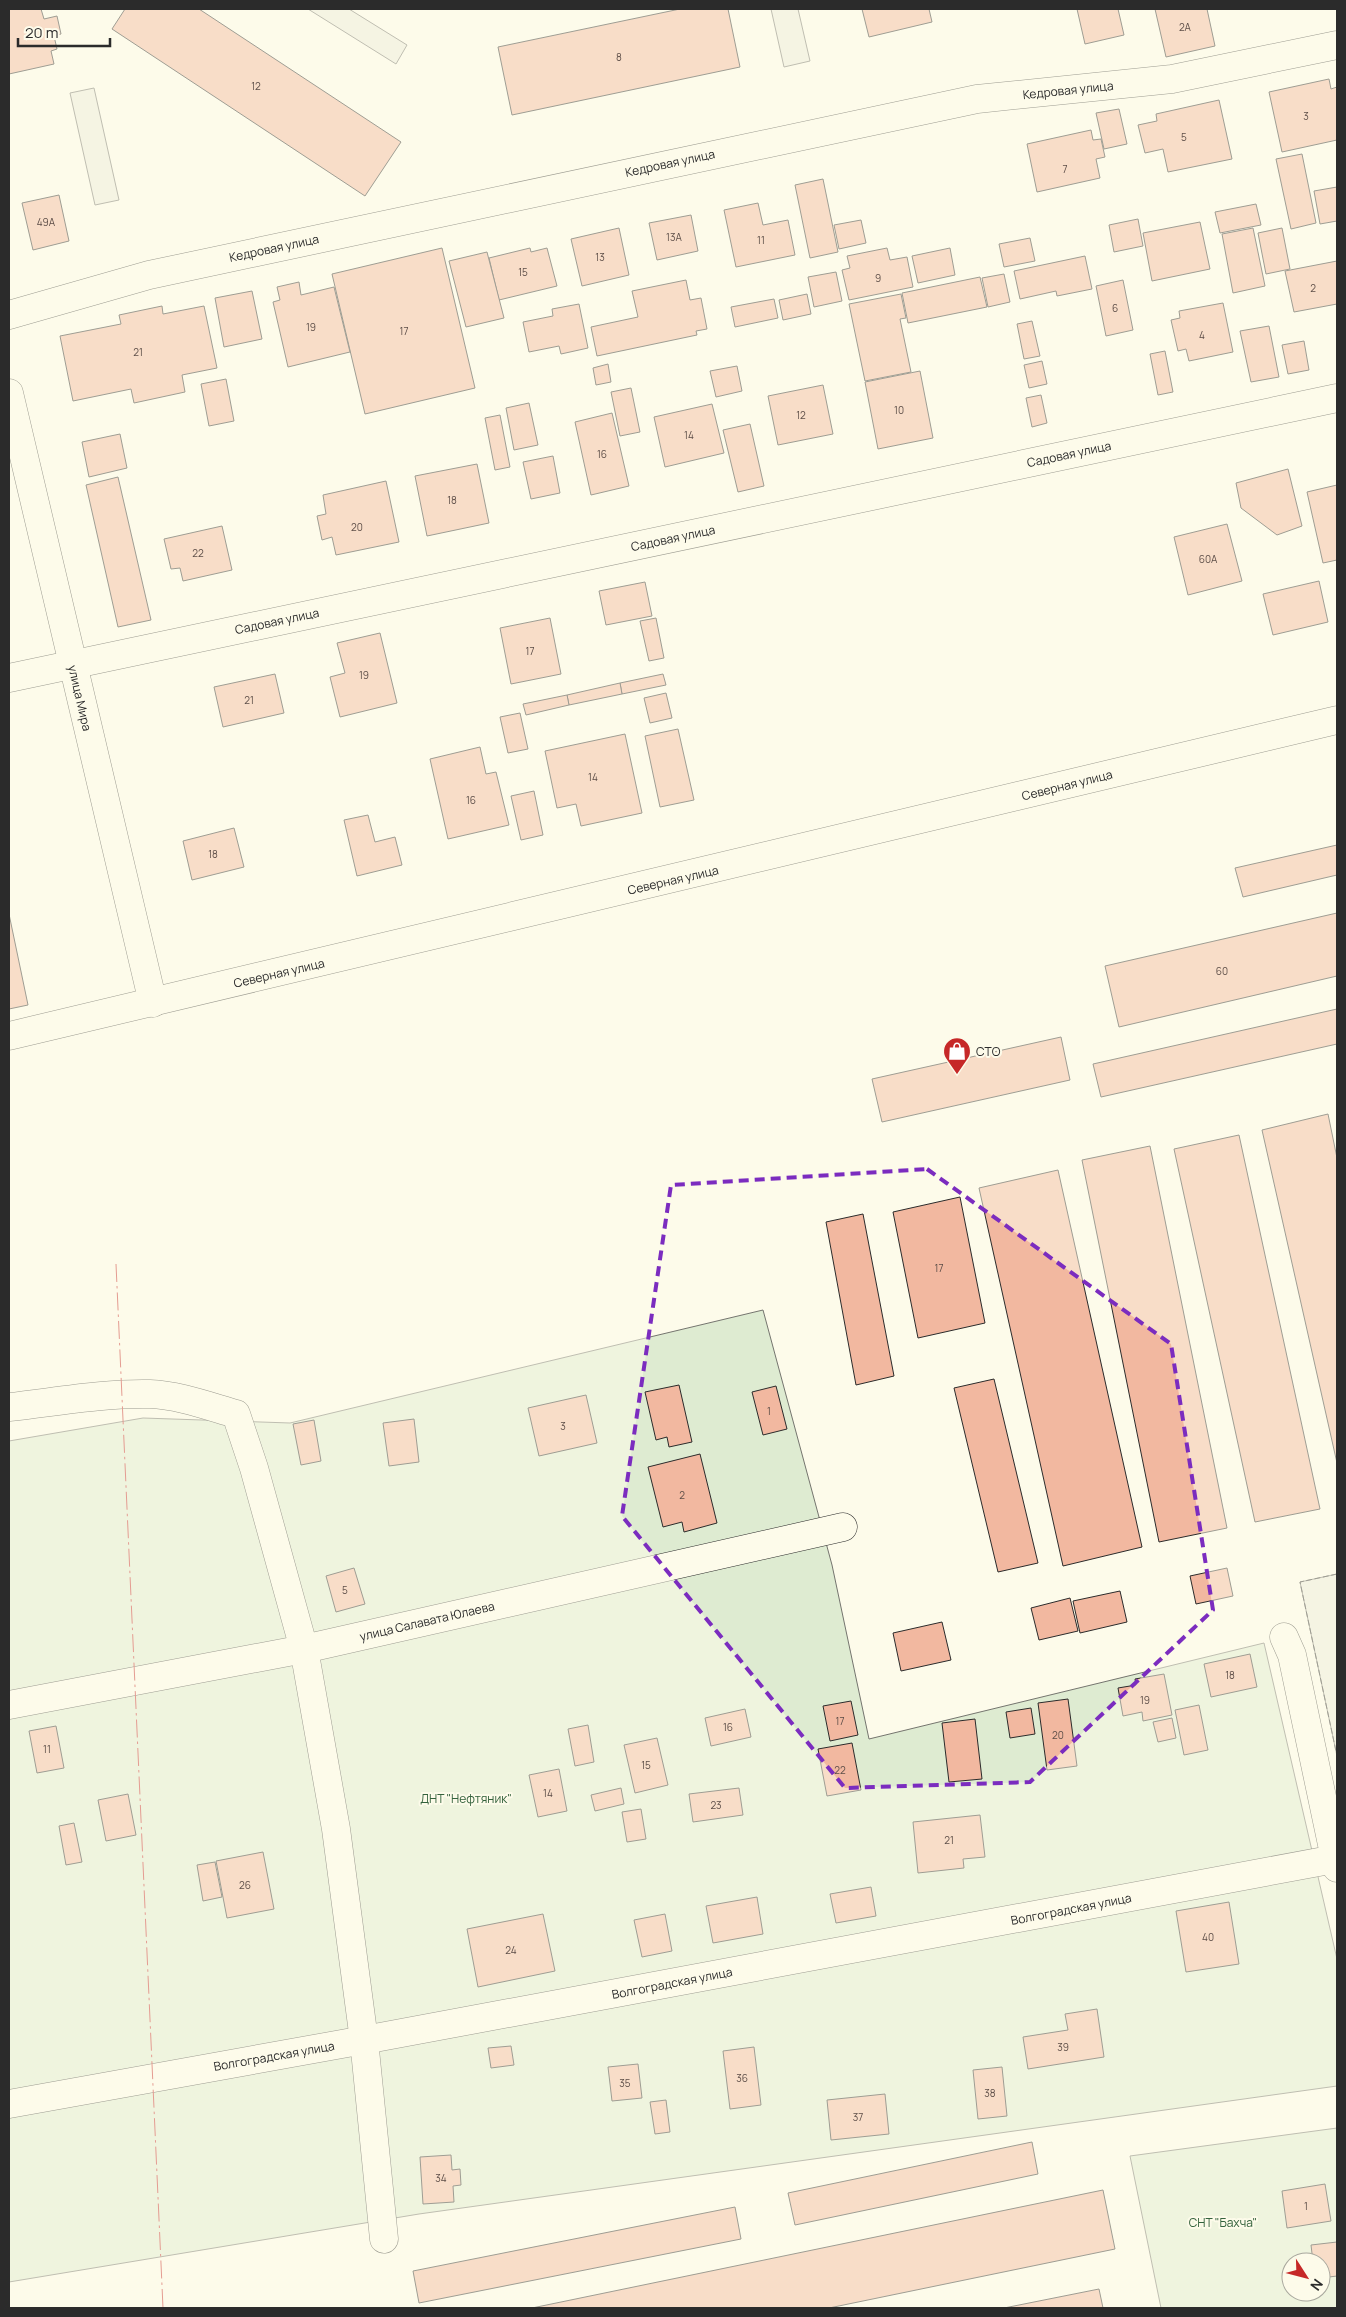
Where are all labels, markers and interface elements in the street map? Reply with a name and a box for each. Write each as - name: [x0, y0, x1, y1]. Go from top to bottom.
- scale bar: [18, 15, 110, 47]
- house number: 2А: [1179, 20, 1192, 34]
- text: 20 m: [25, 22, 58, 43]
- house number: 8: [616, 50, 622, 64]
- street label: Кедровая улица: [1022, 77, 1114, 103]
- house number: 12: [251, 79, 261, 93]
- house number: 3: [1303, 109, 1309, 123]
- house number: 5: [1181, 130, 1187, 144]
- street label: Кедровая улица: [624, 145, 716, 181]
- house number: 7: [1062, 162, 1068, 176]
- house number: 49А: [37, 215, 56, 229]
- street label: Кедровая улица: [228, 230, 320, 266]
- house number: 13А: [666, 230, 683, 244]
- house number: 11: [757, 233, 765, 247]
- house number: 13: [595, 250, 605, 264]
- house number: 15: [518, 265, 528, 279]
- house number: 9: [875, 271, 881, 285]
- house number: 2: [1310, 281, 1316, 295]
- house number: 6: [1112, 301, 1118, 315]
- house number: 19: [306, 320, 316, 334]
- house number: 17: [400, 324, 408, 338]
- house number: 4: [1199, 328, 1205, 342]
- house number: 21: [133, 345, 143, 359]
- house number: 10: [894, 403, 904, 417]
- house number: 12: [796, 408, 806, 422]
- house number: 14: [684, 428, 694, 442]
- street label: Садовая улица: [1025, 437, 1113, 471]
- house number: 16: [597, 447, 607, 461]
- house number: 18: [447, 493, 457, 507]
- house number: 20: [351, 520, 363, 534]
- street label: Садовая улица: [629, 521, 717, 555]
- house number: 22: [192, 546, 204, 560]
- house number: 60А: [1199, 552, 1218, 566]
- street label: Садовая улица: [233, 604, 321, 638]
- house number: 17: [526, 644, 534, 658]
- street label: улица Мира: [64, 663, 96, 733]
- house number: 19: [359, 668, 369, 682]
- house number: 21: [244, 693, 254, 707]
- street label: Северная улица: [1020, 766, 1114, 804]
- house number: 14: [588, 770, 598, 784]
- house number: 16: [466, 793, 476, 807]
- house number: 18: [208, 847, 218, 861]
- street label: Северная улица: [626, 861, 720, 899]
- street label: Северная улица: [232, 954, 326, 992]
- house number: 60: [1216, 964, 1228, 978]
- shop icon: СТО: [942, 1036, 972, 1075]
- place label: СТО: [976, 1043, 1001, 1060]
- house number: 17: [935, 1261, 943, 1275]
- house number: 1: [767, 1404, 771, 1418]
- house number: 3: [560, 1419, 566, 1433]
- house number: 2: [679, 1488, 685, 1502]
- house number: 5: [342, 1583, 348, 1597]
- street label: улица Салавата Юлаева: [358, 1597, 496, 1645]
- house number: 18: [1225, 1668, 1235, 1682]
- house number: 19: [1140, 1693, 1150, 1707]
- house number: 17: [836, 1714, 844, 1728]
- house number: 16: [723, 1720, 733, 1734]
- house number: 20: [1052, 1728, 1064, 1742]
- house number: 11: [43, 1742, 51, 1756]
- house number: 15: [641, 1758, 651, 1772]
- house number: 22: [834, 1763, 846, 1777]
- house number: 14: [543, 1786, 553, 1800]
- park label: ДНТ "Нефтяник": [420, 1790, 512, 1807]
- house number: 23: [710, 1798, 722, 1812]
- house number: 21: [944, 1833, 954, 1847]
- house number: 26: [239, 1878, 251, 1892]
- street label: Волгоградская улица: [1009, 1889, 1133, 1929]
- house number: 40: [1202, 1930, 1214, 1944]
- house number: 24: [505, 1943, 517, 1957]
- street label: Волгоградская улица: [610, 1963, 734, 2003]
- street label: Волгоградская улица: [212, 2037, 336, 2075]
- house number: 39: [1057, 2040, 1069, 2054]
- house number: 36: [736, 2071, 748, 2085]
- house number: 35: [619, 2076, 631, 2090]
- house number: 38: [984, 2086, 996, 2100]
- house number: 37: [853, 2110, 863, 2124]
- house number: 34: [435, 2171, 447, 2185]
- house number: 1: [1304, 2199, 1308, 2213]
- park label: СНТ "Бахча": [1189, 2214, 1257, 2231]
- north arrow: [1281, 2252, 1331, 2302]
- text: N: [1306, 2275, 1328, 2295]

